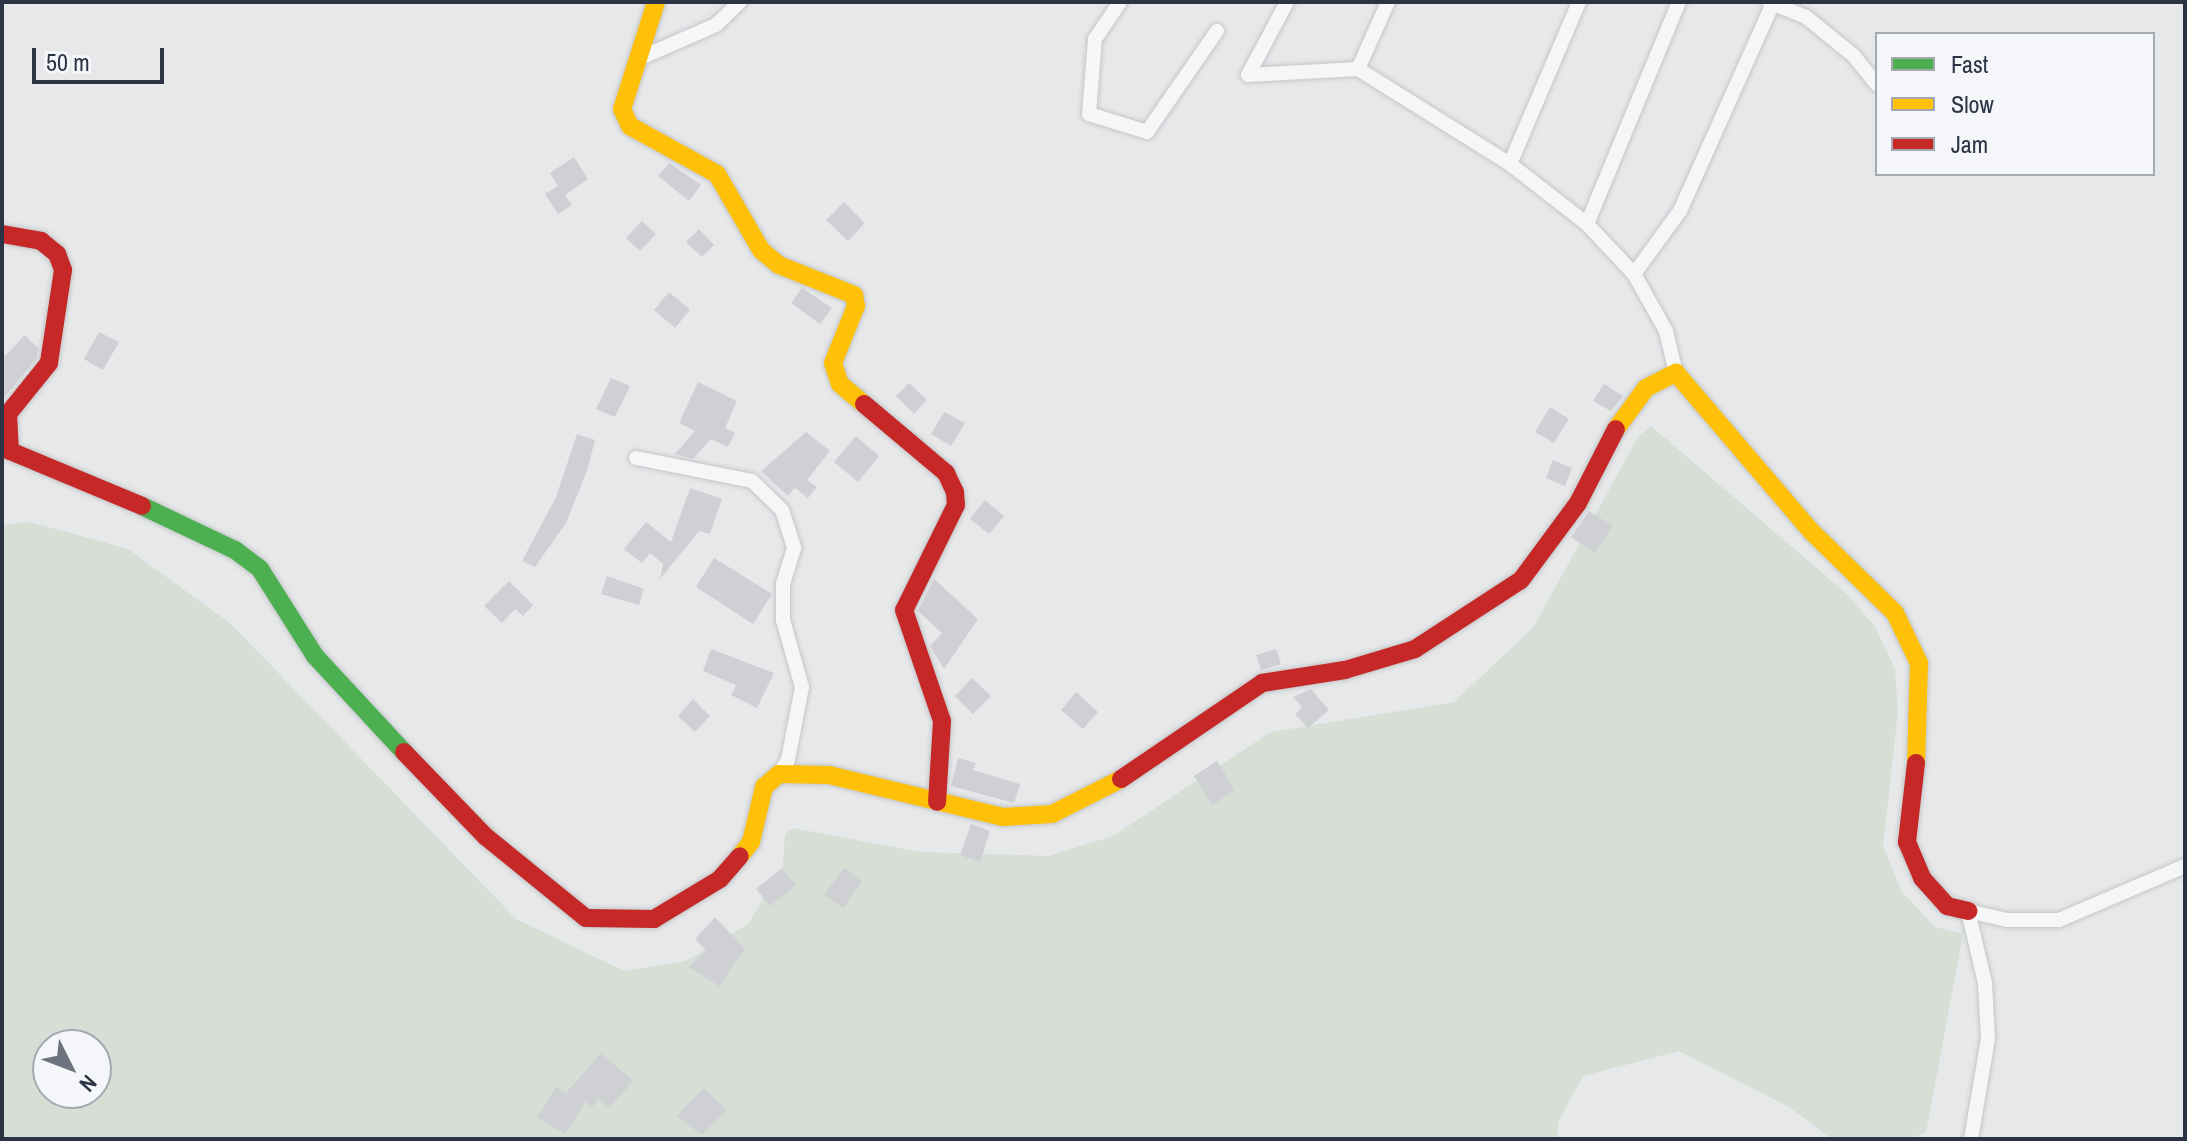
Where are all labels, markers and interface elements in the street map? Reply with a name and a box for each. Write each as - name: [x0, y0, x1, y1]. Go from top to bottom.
- scale bar: [36, 32, 168, 82]
- legend: [1875, 32, 2155, 176]
- text: 50 m: [46, 46, 90, 78]
- text: Fast: [1951, 48, 1988, 80]
- text: Slow: [1951, 88, 1994, 120]
- text: Jam: [1951, 128, 1988, 160]
- north arrow: [32, 1029, 112, 1109]
- text: N: [73, 1069, 104, 1099]

